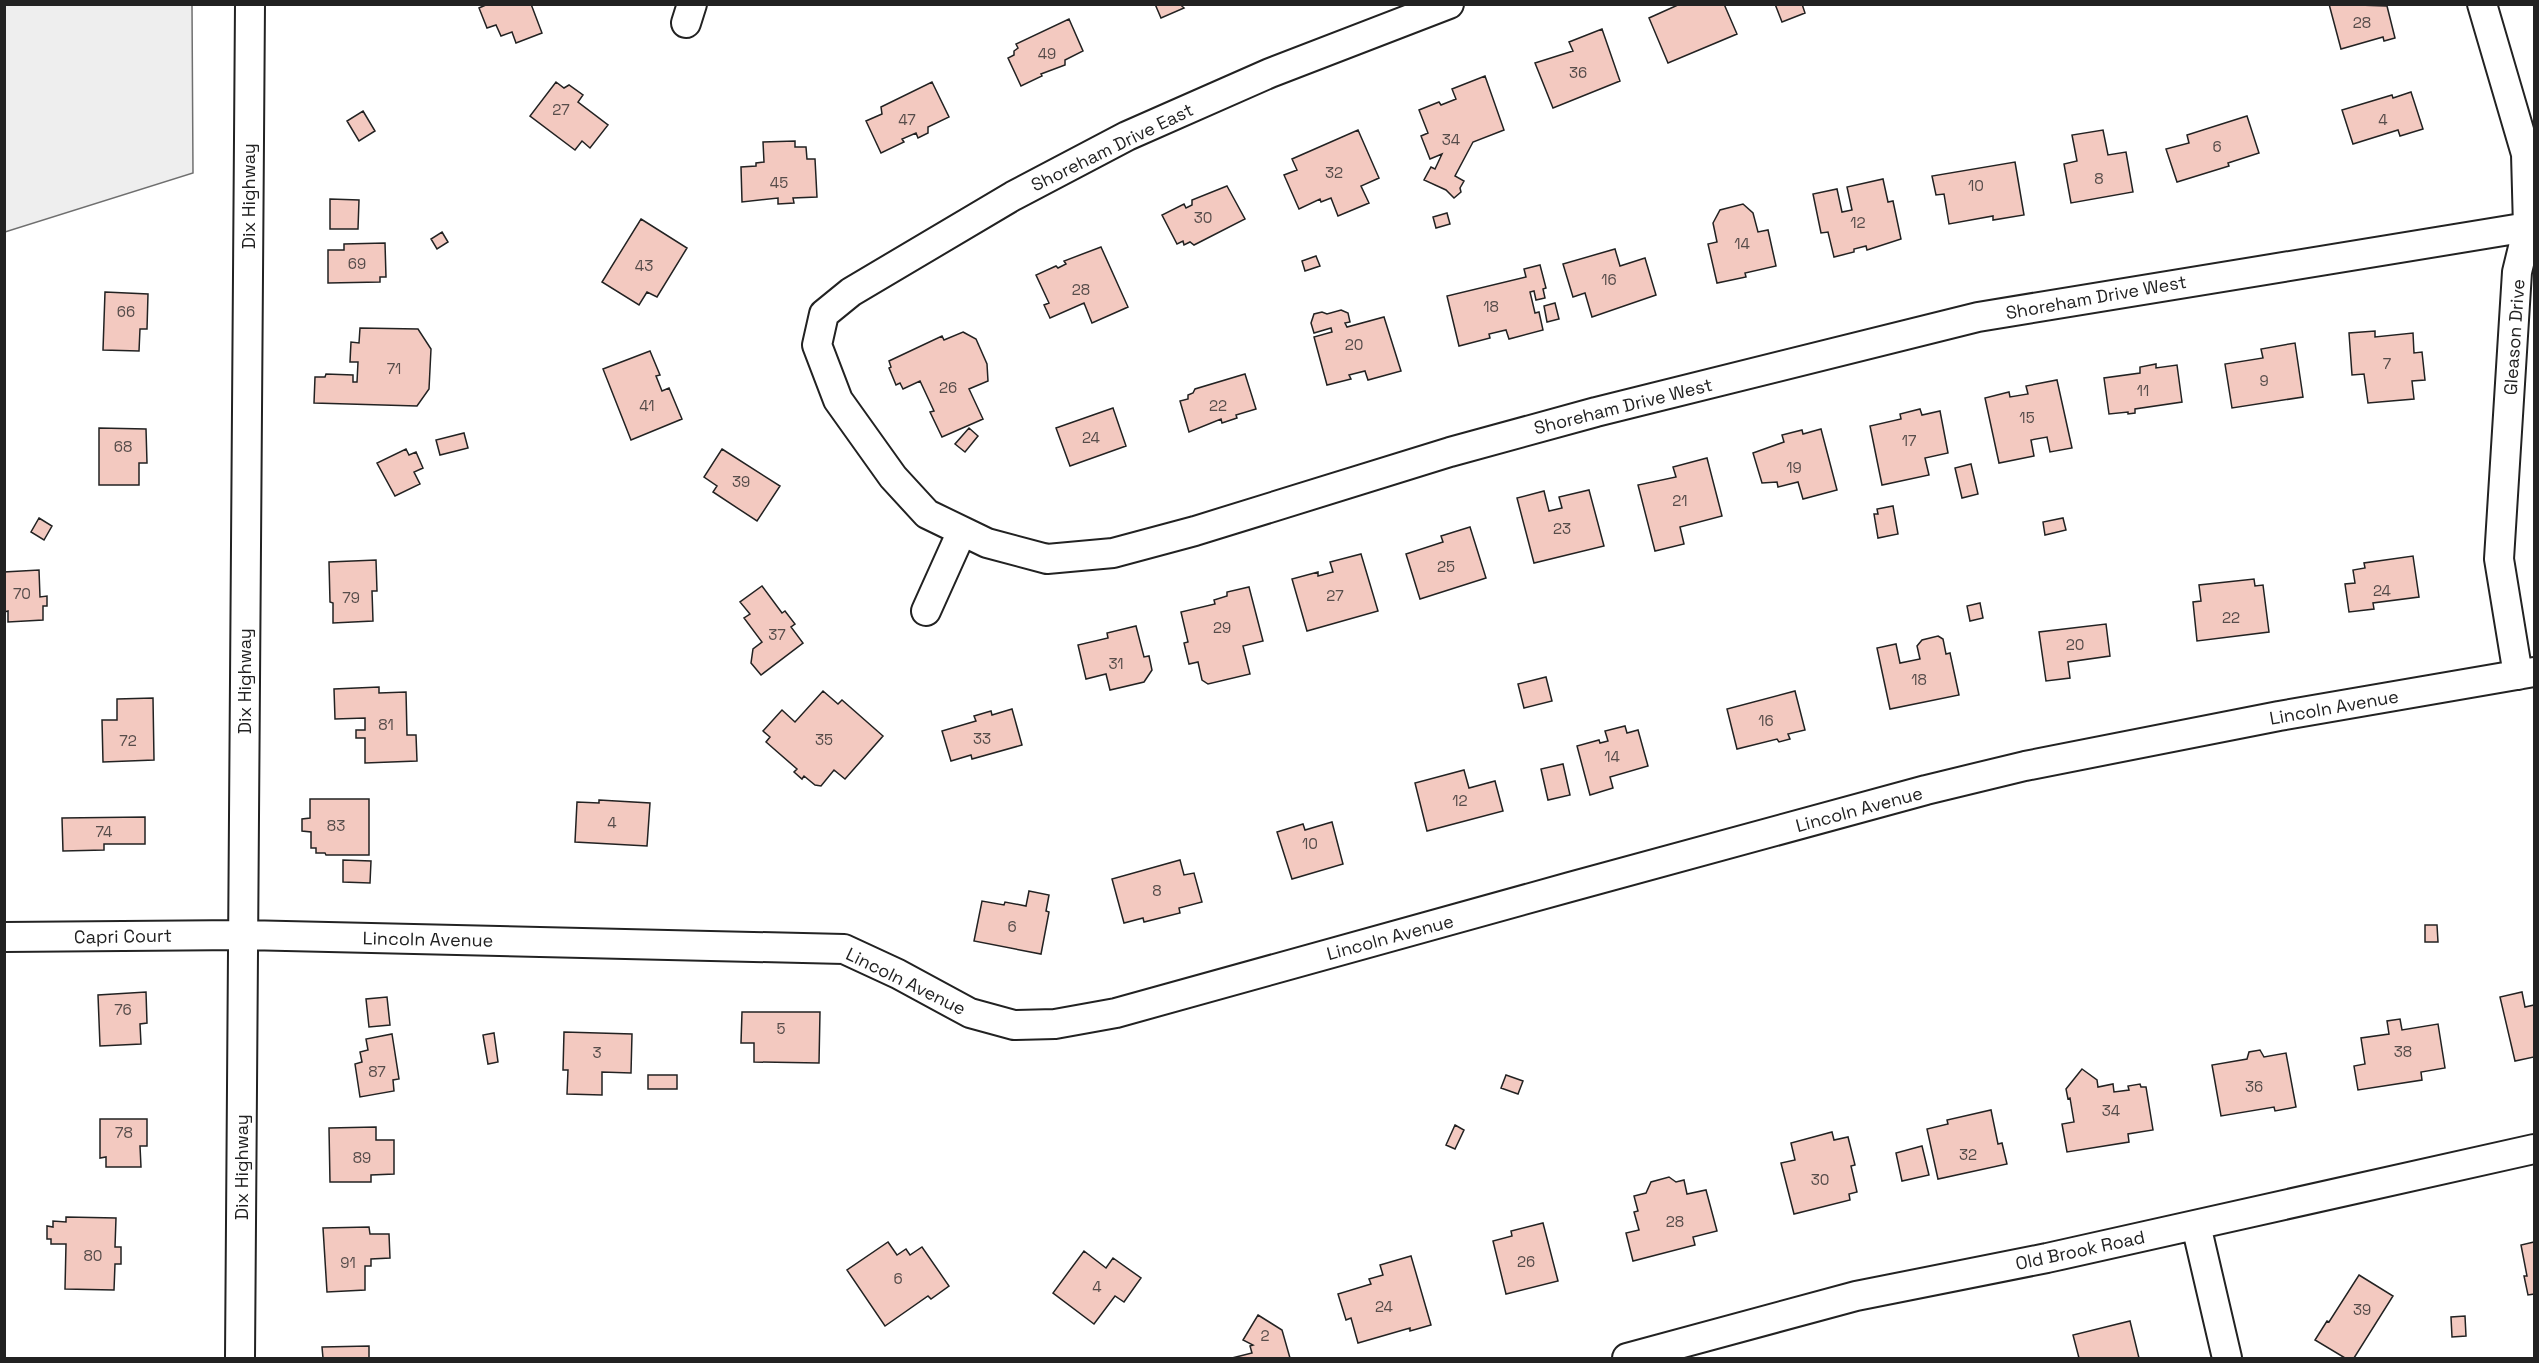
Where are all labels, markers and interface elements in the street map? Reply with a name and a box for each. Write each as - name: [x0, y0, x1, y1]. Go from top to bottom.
- house number: 28: [2353, 13, 2371, 32]
- house number: 49: [1038, 44, 1056, 63]
- house number: 36: [1569, 63, 1587, 82]
- street label: Shoreham Drive East: [1027, 98, 1197, 196]
- house number: 27: [552, 100, 570, 119]
- house number: 47: [898, 110, 916, 129]
- house number: 4: [2378, 110, 2388, 129]
- house number: 34: [1442, 130, 1460, 149]
- house number: 6: [2212, 137, 2222, 156]
- street label: Dix Highway: [237, 143, 260, 249]
- house number: 32: [1325, 163, 1343, 182]
- house number: 8: [2094, 169, 2104, 188]
- house number: 45: [770, 173, 788, 192]
- house number: 10: [1968, 176, 1984, 195]
- house number: 30: [1194, 208, 1212, 227]
- house number: 12: [1850, 213, 1866, 232]
- house number: 14: [1734, 234, 1750, 253]
- house number: 69: [348, 254, 366, 273]
- house number: 43: [635, 256, 653, 275]
- house number: 16: [1601, 270, 1617, 289]
- street label: Shoreham Drive West: [2004, 270, 2188, 324]
- street label: Gleason Drive: [2498, 278, 2530, 396]
- house number: 28: [1072, 280, 1090, 299]
- house number: 18: [1483, 297, 1499, 316]
- house number: 66: [117, 302, 135, 321]
- house number: 20: [1345, 335, 1363, 354]
- house number: 7: [2383, 354, 2391, 373]
- house number: 71: [387, 359, 401, 378]
- house number: 9: [2259, 371, 2269, 390]
- street label: Shoreham Drive West: [1531, 373, 1715, 439]
- house number: 26: [939, 378, 957, 397]
- house number: 11: [2137, 381, 2149, 400]
- house number: 41: [639, 396, 655, 415]
- house number: 22: [1209, 396, 1227, 415]
- house number: 15: [2019, 408, 2035, 427]
- house number: 24: [1082, 428, 1100, 447]
- house number: 17: [1902, 431, 1916, 450]
- house number: 68: [114, 437, 132, 456]
- house number: 19: [1786, 458, 1802, 477]
- house number: 39: [732, 472, 750, 491]
- house number: 21: [1672, 491, 1688, 510]
- house number: 23: [1553, 519, 1571, 538]
- house number: 25: [1437, 557, 1455, 576]
- house number: 24: [2373, 581, 2391, 600]
- house number: 70: [13, 584, 31, 603]
- house number: 27: [1326, 586, 1344, 605]
- house number: 79: [342, 588, 360, 607]
- house number: 22: [2222, 608, 2240, 627]
- house number: 29: [1213, 618, 1231, 637]
- house number: 37: [768, 625, 786, 644]
- street label: Dix Highway: [233, 628, 256, 734]
- house number: 20: [2066, 635, 2084, 654]
- house number: 31: [1108, 654, 1124, 673]
- house number: 18: [1911, 670, 1927, 689]
- street label: Lincoln Avenue: [2268, 684, 2400, 730]
- house number: 16: [1758, 711, 1774, 730]
- house number: 81: [378, 715, 394, 734]
- house number: 33: [973, 729, 991, 748]
- house number: 35: [815, 730, 833, 749]
- house number: 72: [119, 731, 137, 750]
- house number: 14: [1604, 747, 1620, 766]
- street label: Lincoln Avenue: [1793, 781, 1925, 837]
- house number: 12: [1452, 791, 1468, 810]
- house number: 4: [607, 813, 617, 832]
- house number: 83: [327, 816, 345, 835]
- house number: 74: [96, 822, 112, 841]
- house number: 10: [1302, 834, 1318, 853]
- house number: 8: [1152, 881, 1162, 900]
- street label: Lincoln Avenue: [1324, 909, 1456, 965]
- house number: 6: [1007, 917, 1017, 936]
- street label: Capri Court: [74, 924, 172, 948]
- street label: Lincoln Avenue: [363, 926, 493, 952]
- street label: Lincoln Avenue: [842, 942, 970, 1020]
- house number: 76: [114, 1000, 132, 1019]
- house number: 5: [777, 1019, 786, 1038]
- house number: 38: [2394, 1042, 2412, 1061]
- house number: 3: [592, 1043, 602, 1062]
- house number: 87: [368, 1062, 386, 1081]
- house number: 36: [2245, 1077, 2263, 1096]
- house number: 34: [2102, 1101, 2120, 1120]
- street label: Dix Highway: [230, 1114, 253, 1220]
- house number: 78: [115, 1123, 133, 1142]
- house number: 32: [1959, 1145, 1977, 1164]
- house number: 89: [353, 1148, 371, 1167]
- house number: 30: [1811, 1170, 1829, 1189]
- house number: 28: [1666, 1212, 1684, 1231]
- street label: Old Brook Road: [2013, 1225, 2147, 1275]
- house number: 80: [84, 1246, 102, 1265]
- house number: 26: [1517, 1252, 1535, 1271]
- house number: 91: [340, 1253, 356, 1272]
- house number: 6: [893, 1269, 903, 1288]
- house number: 4: [1092, 1277, 1102, 1296]
- house number: 24: [1375, 1297, 1393, 1316]
- house number: 39: [2353, 1300, 2371, 1319]
- house number: 2: [1260, 1326, 1270, 1345]

